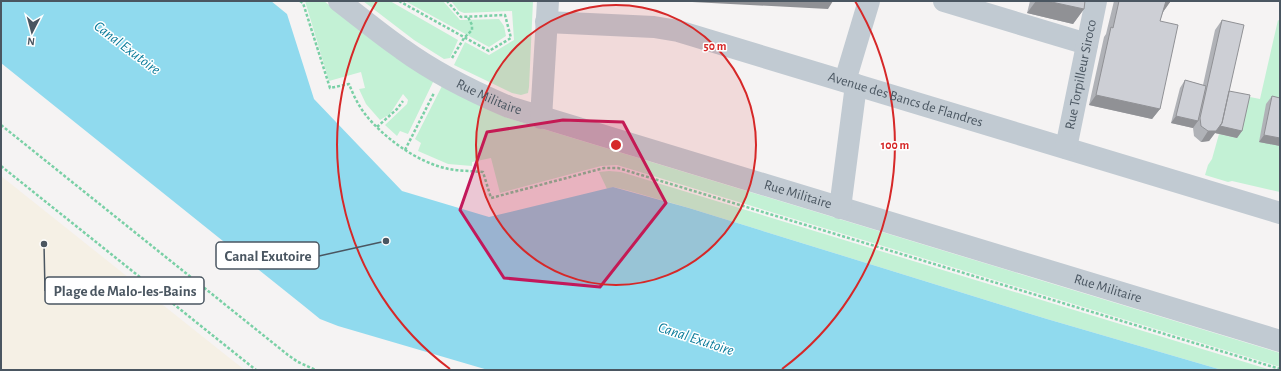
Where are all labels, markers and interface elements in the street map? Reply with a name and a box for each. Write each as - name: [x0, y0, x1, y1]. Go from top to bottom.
- north arrow: [12, 12, 52, 52]
- water label: Canal Exutoire: [91, 18, 163, 78]
- street label: Rue Torpilleur Siroco: [1063, 18, 1099, 131]
- text: N: [27, 36, 35, 47]
- text: 50 m: [704, 40, 727, 52]
- street label: Avenue des Bancs de Flandres: [826, 70, 984, 130]
- street label: Rue Militaire: [454, 77, 523, 117]
- centre of rings: [609, 138, 623, 152]
- text: 100 m: [881, 139, 909, 151]
- street label: Rue Militaire: [762, 178, 833, 212]
- callout: Canal Exutoire: [216, 242, 319, 269]
- text: Canal Exutoire: [224, 249, 312, 264]
- street label: Rue Militaire: [1072, 272, 1143, 306]
- callout: Plage de Malo-les-Bains: [45, 277, 204, 304]
- text: Plage de Malo-les-Bains: [54, 284, 197, 299]
- water label: Canal Exutoire: [656, 320, 736, 358]

